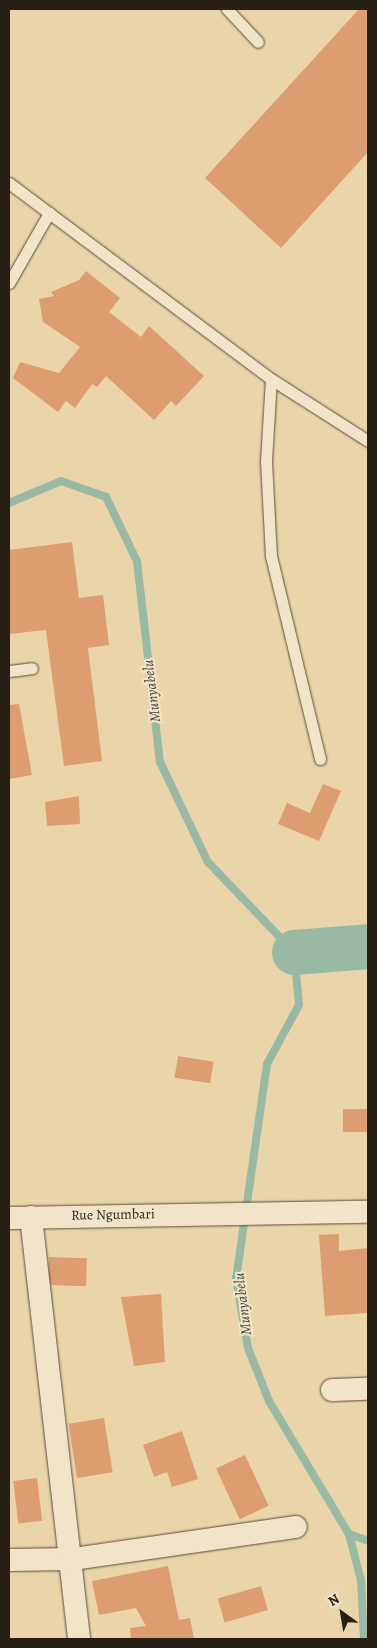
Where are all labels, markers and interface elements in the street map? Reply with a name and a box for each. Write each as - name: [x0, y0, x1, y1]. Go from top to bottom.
- water label: Munyabelu: [139, 659, 165, 723]
- street label: Rue Ngumbari: [71, 1206, 155, 1224]
- water label: Munyabelu: [230, 1272, 256, 1336]
- north arrow: [317, 1588, 367, 1638]
- text: N: [324, 1589, 343, 1611]

